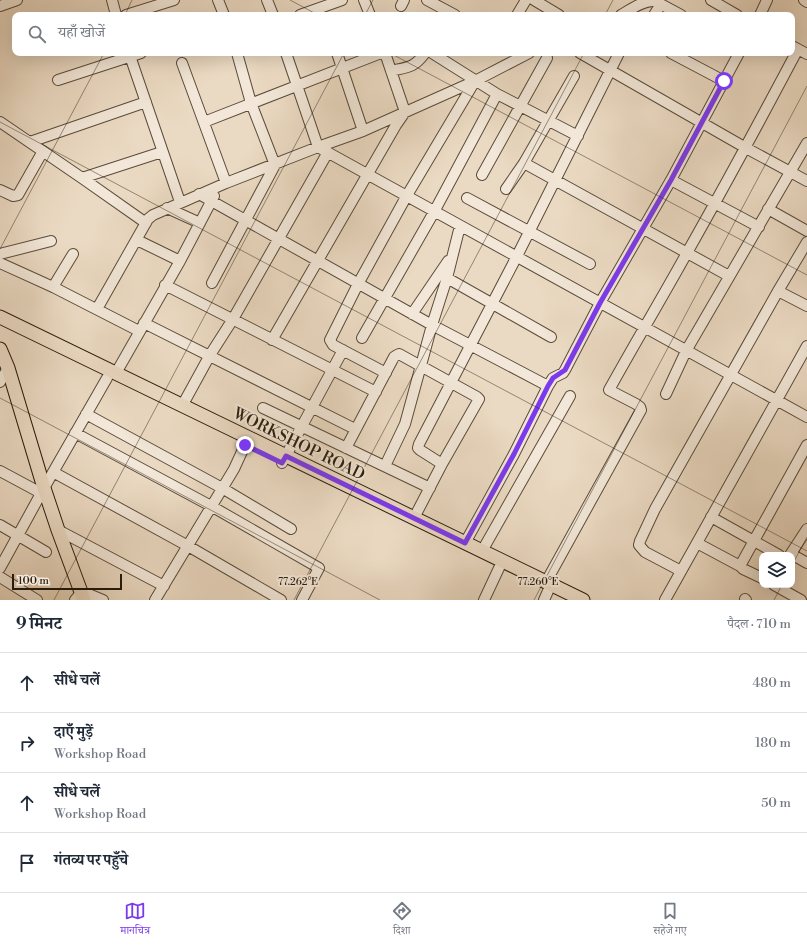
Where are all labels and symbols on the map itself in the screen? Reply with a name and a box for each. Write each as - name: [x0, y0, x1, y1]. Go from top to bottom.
- route start: [715, 72, 733, 90]
- street label: WORKSHOP ROAD: [229, 403, 368, 485]
- route end: [236, 436, 254, 454]
- scale bar: [12, 572, 122, 591]
- text: 77.262°E: [278, 576, 318, 588]
- text: 77.260°E: [518, 576, 559, 588]

